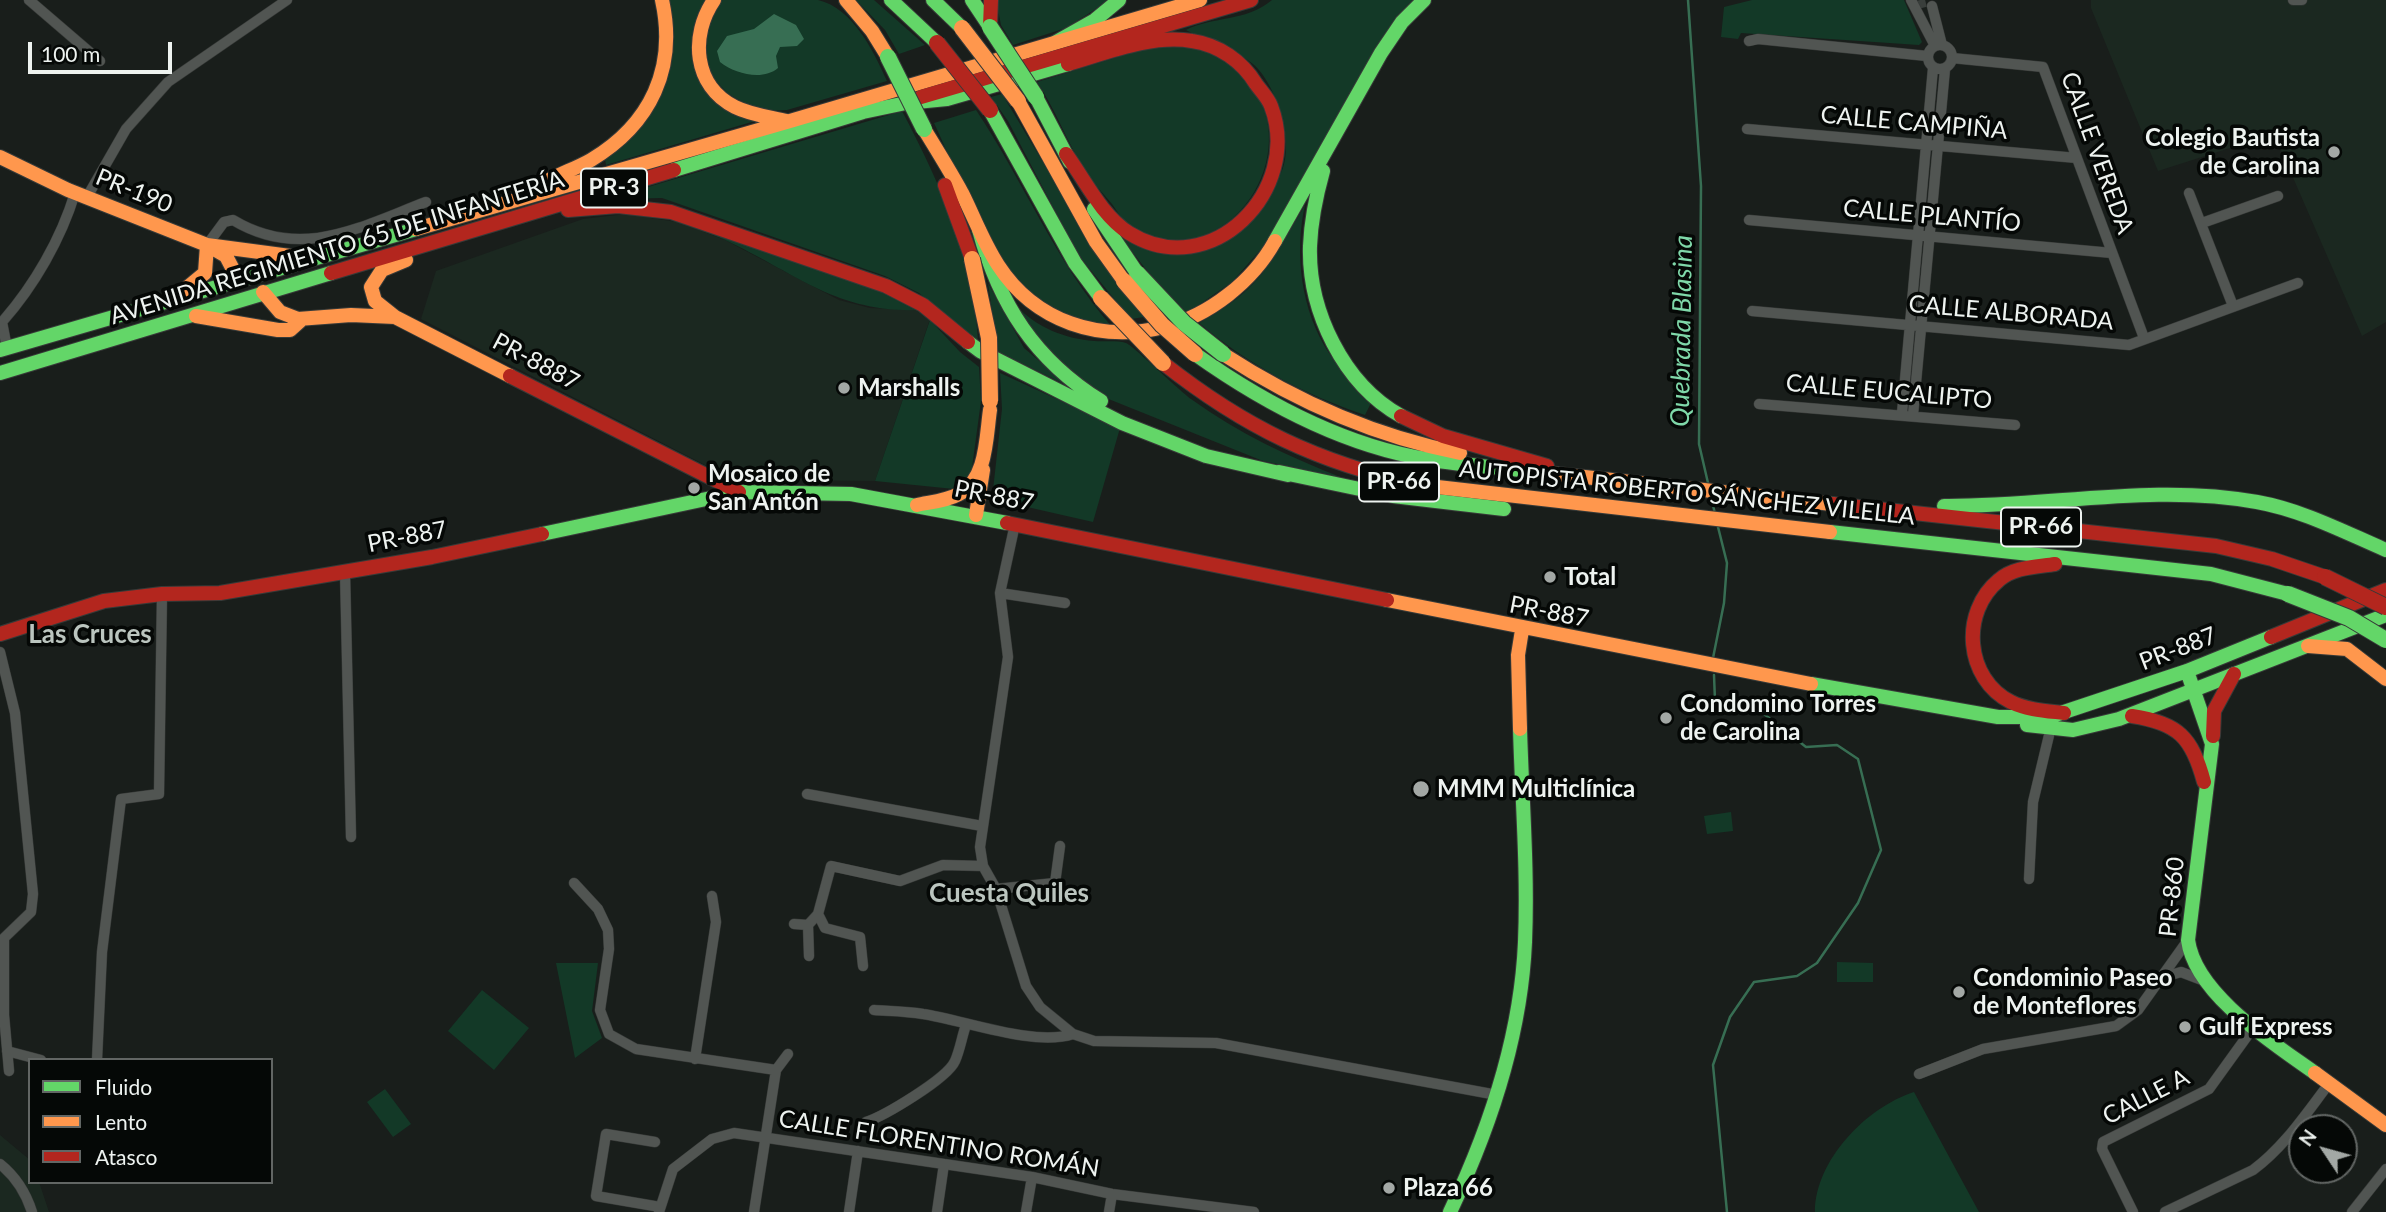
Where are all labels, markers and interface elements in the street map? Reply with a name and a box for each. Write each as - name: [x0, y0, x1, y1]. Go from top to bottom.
- scale bar: [32, 28, 175, 72]
- text: 100 m: [41, 41, 100, 66]
- street label: CALLE VEREDA: [2054, 68, 2140, 238]
- street label: CALLE CAMPIÑA: [1820, 100, 2008, 146]
- place label: Colegio Bautista de Carolina: [2145, 124, 2320, 180]
- marker: Colegio Bautista de Carolina: [2326, 144, 2342, 160]
- street label: PR-190: [91, 163, 177, 219]
- street label: AVENIDA REGIMIENTO 65 DE INFANTERÍA: [107, 165, 567, 331]
- road number: PR-3: [581, 168, 647, 208]
- street label: CALLE PLANTÍO: [1842, 194, 2022, 238]
- water label: Quebrada Blasina: [1665, 235, 1699, 427]
- street label: CALLE ALBORADA: [1907, 290, 2115, 336]
- street label: PR-8887: [488, 327, 584, 397]
- street label: CALLE EUCALIPTO: [1785, 369, 1993, 415]
- place label: Marshalls: [858, 374, 960, 402]
- marker: Marshalls: [836, 380, 852, 396]
- street label: AUTOPISTA ROBERTO SÁNCHEZ VILELLA: [1458, 455, 1916, 531]
- place label: Mosaico de San Antón: [708, 460, 830, 516]
- road number: PR-66: [1359, 462, 1439, 502]
- street label: PR-887: [952, 474, 1036, 518]
- marker: Mosaico de San Antón: [686, 480, 702, 496]
- road number: PR-66: [2001, 508, 2081, 547]
- street label: PR-887: [365, 515, 449, 559]
- place label: Total: [1564, 563, 1616, 591]
- marker: Total: [1542, 569, 1558, 585]
- street label: PR-887: [1507, 590, 1591, 634]
- district label: Las Cruces: [28, 619, 152, 651]
- street label: PR-887: [2135, 621, 2221, 677]
- place label: Condomino Torres de Carolina: [1680, 690, 1876, 746]
- marker: Condomino Torres de Carolina: [1658, 710, 1674, 726]
- place label: MMM Multiclínica: [1437, 775, 1635, 803]
- marker: MMM Multiclínica: [1411, 779, 1431, 799]
- street label: PR-860: [2153, 856, 2191, 938]
- district label: Cuesta Quiles: [929, 878, 1089, 910]
- place label: Condominio Paseo de Monteflores: [1973, 964, 2173, 1020]
- marker: Condominio Paseo de Monteflores: [1951, 984, 1967, 1000]
- place label: Gulf Express: [2199, 1013, 2333, 1041]
- marker: Gulf Express: [2177, 1019, 2193, 1035]
- legend: [28, 1058, 273, 1184]
- street label: CALLE A: [2098, 1063, 2194, 1131]
- text: Fluido: [95, 1074, 152, 1099]
- street label: CALLE FLORENTINO ROMÁN: [777, 1104, 1101, 1184]
- text: Lento: [95, 1109, 147, 1134]
- north arrow: [2288, 1114, 2358, 1184]
- text: N: [2294, 1125, 2321, 1150]
- text: Atasco: [95, 1144, 157, 1169]
- place label: Plaza 66: [1403, 1174, 1493, 1202]
- marker: Plaza 66: [1381, 1180, 1397, 1196]

